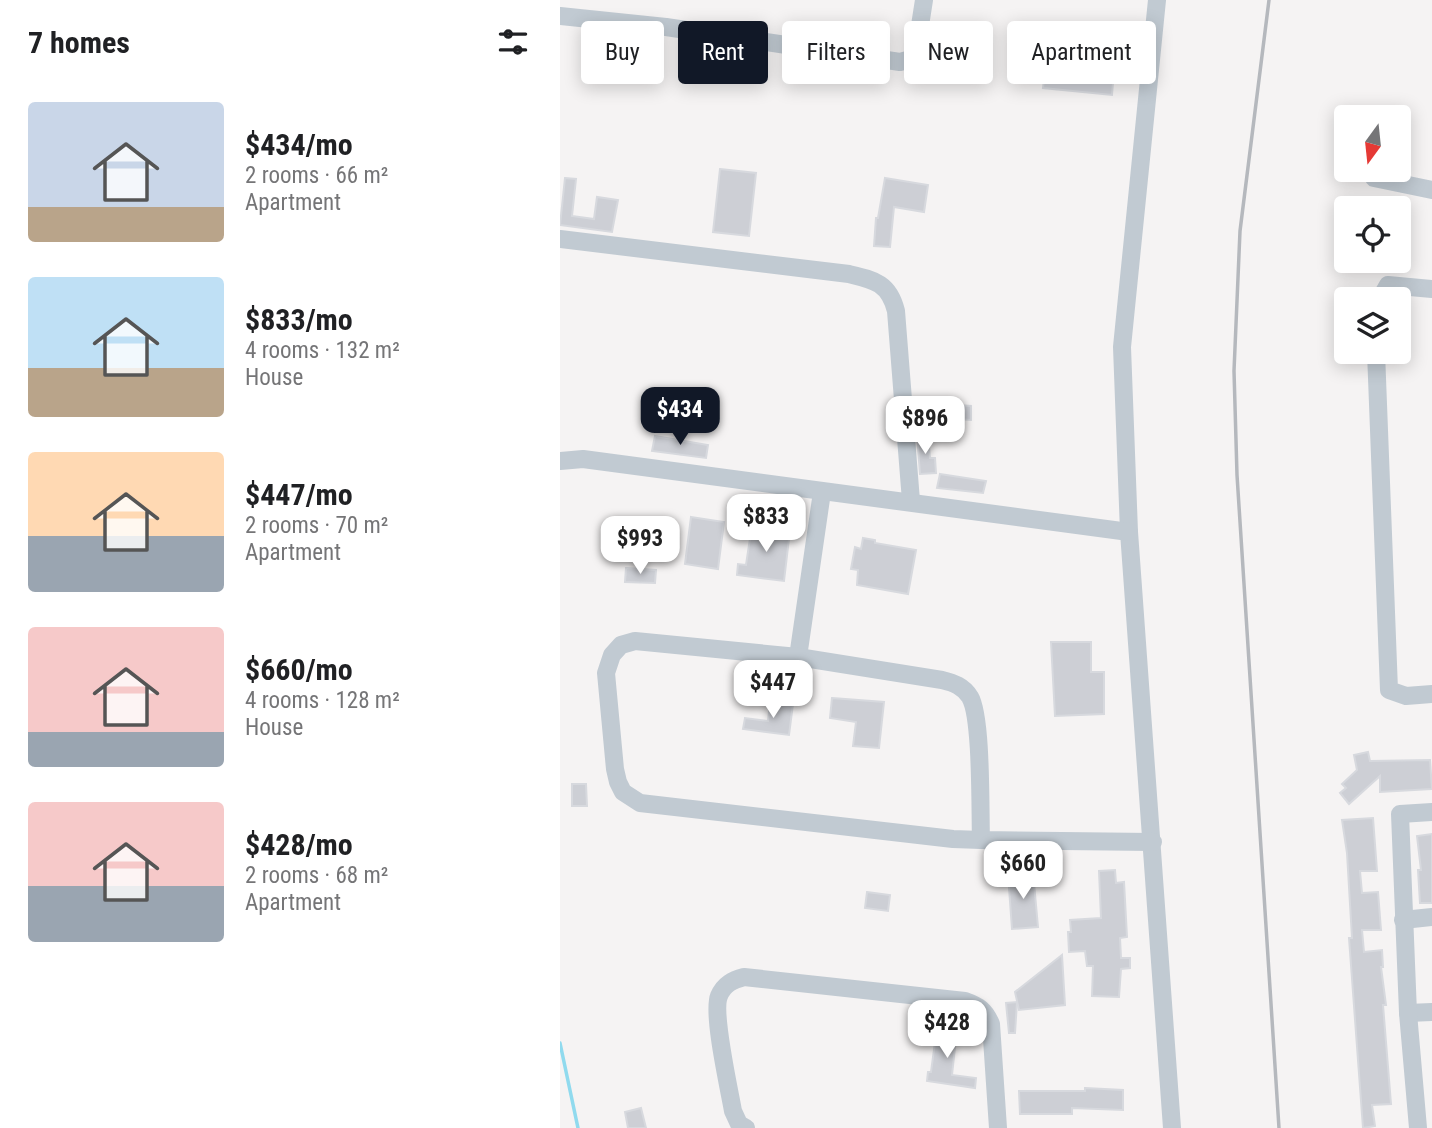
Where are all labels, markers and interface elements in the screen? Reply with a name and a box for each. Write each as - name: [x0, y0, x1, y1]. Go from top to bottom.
- chip: Buy: [581, 21, 664, 84]
- chip: Rent: [678, 21, 768, 84]
- chip: Filters: [782, 21, 890, 84]
- chip: New: [904, 21, 993, 84]
- chip: Apartment: [1007, 21, 1156, 84]
- icon: filters: [494, 23, 532, 61]
- text: 7 homes: [28, 25, 130, 60]
- north arrow: [1334, 105, 1410, 182]
- map controls: [1334, 105, 1411, 364]
- text: $434/mo: [245, 127, 353, 162]
- icon: home: [84, 130, 168, 214]
- text: 2 rooms · 66 m²: [245, 162, 388, 189]
- text: Apartment: [245, 189, 341, 216]
- button: locate: [1334, 196, 1411, 273]
- button: layers: [1334, 287, 1411, 364]
- text: $833/mo: [245, 302, 353, 337]
- icon: home: [84, 305, 168, 389]
- text: 4 rooms · 132 m²: [245, 337, 400, 364]
- text: House: [245, 364, 303, 391]
- pin: $434: [639, 388, 721, 447]
- text: $434: [657, 396, 703, 423]
- pin: $896: [884, 396, 966, 456]
- text: $896: [902, 405, 948, 432]
- text: $447/mo: [245, 477, 353, 512]
- icon: home: [84, 480, 168, 564]
- pin: $833: [725, 494, 807, 554]
- text: $833: [743, 503, 789, 530]
- text: 2 rooms · 70 m²: [245, 512, 388, 539]
- pin: $993: [599, 516, 681, 576]
- text: $993: [617, 525, 663, 552]
- text: Apartment: [245, 539, 341, 566]
- text: $660/mo: [245, 652, 353, 687]
- icon: home: [84, 655, 168, 739]
- pin: $447: [732, 660, 814, 720]
- text: $447: [750, 669, 796, 696]
- text: 4 rooms · 128 m²: [245, 687, 400, 714]
- text: House: [245, 714, 303, 741]
- text: $428/mo: [245, 827, 353, 862]
- icon: home: [84, 830, 168, 914]
- pin: $660: [982, 842, 1064, 901]
- text: $660: [1000, 850, 1046, 877]
- text: 2 rooms · 68 m²: [245, 862, 388, 889]
- text: Apartment: [245, 889, 341, 916]
- pin: $428: [906, 1000, 988, 1060]
- text: $428: [924, 1009, 970, 1036]

